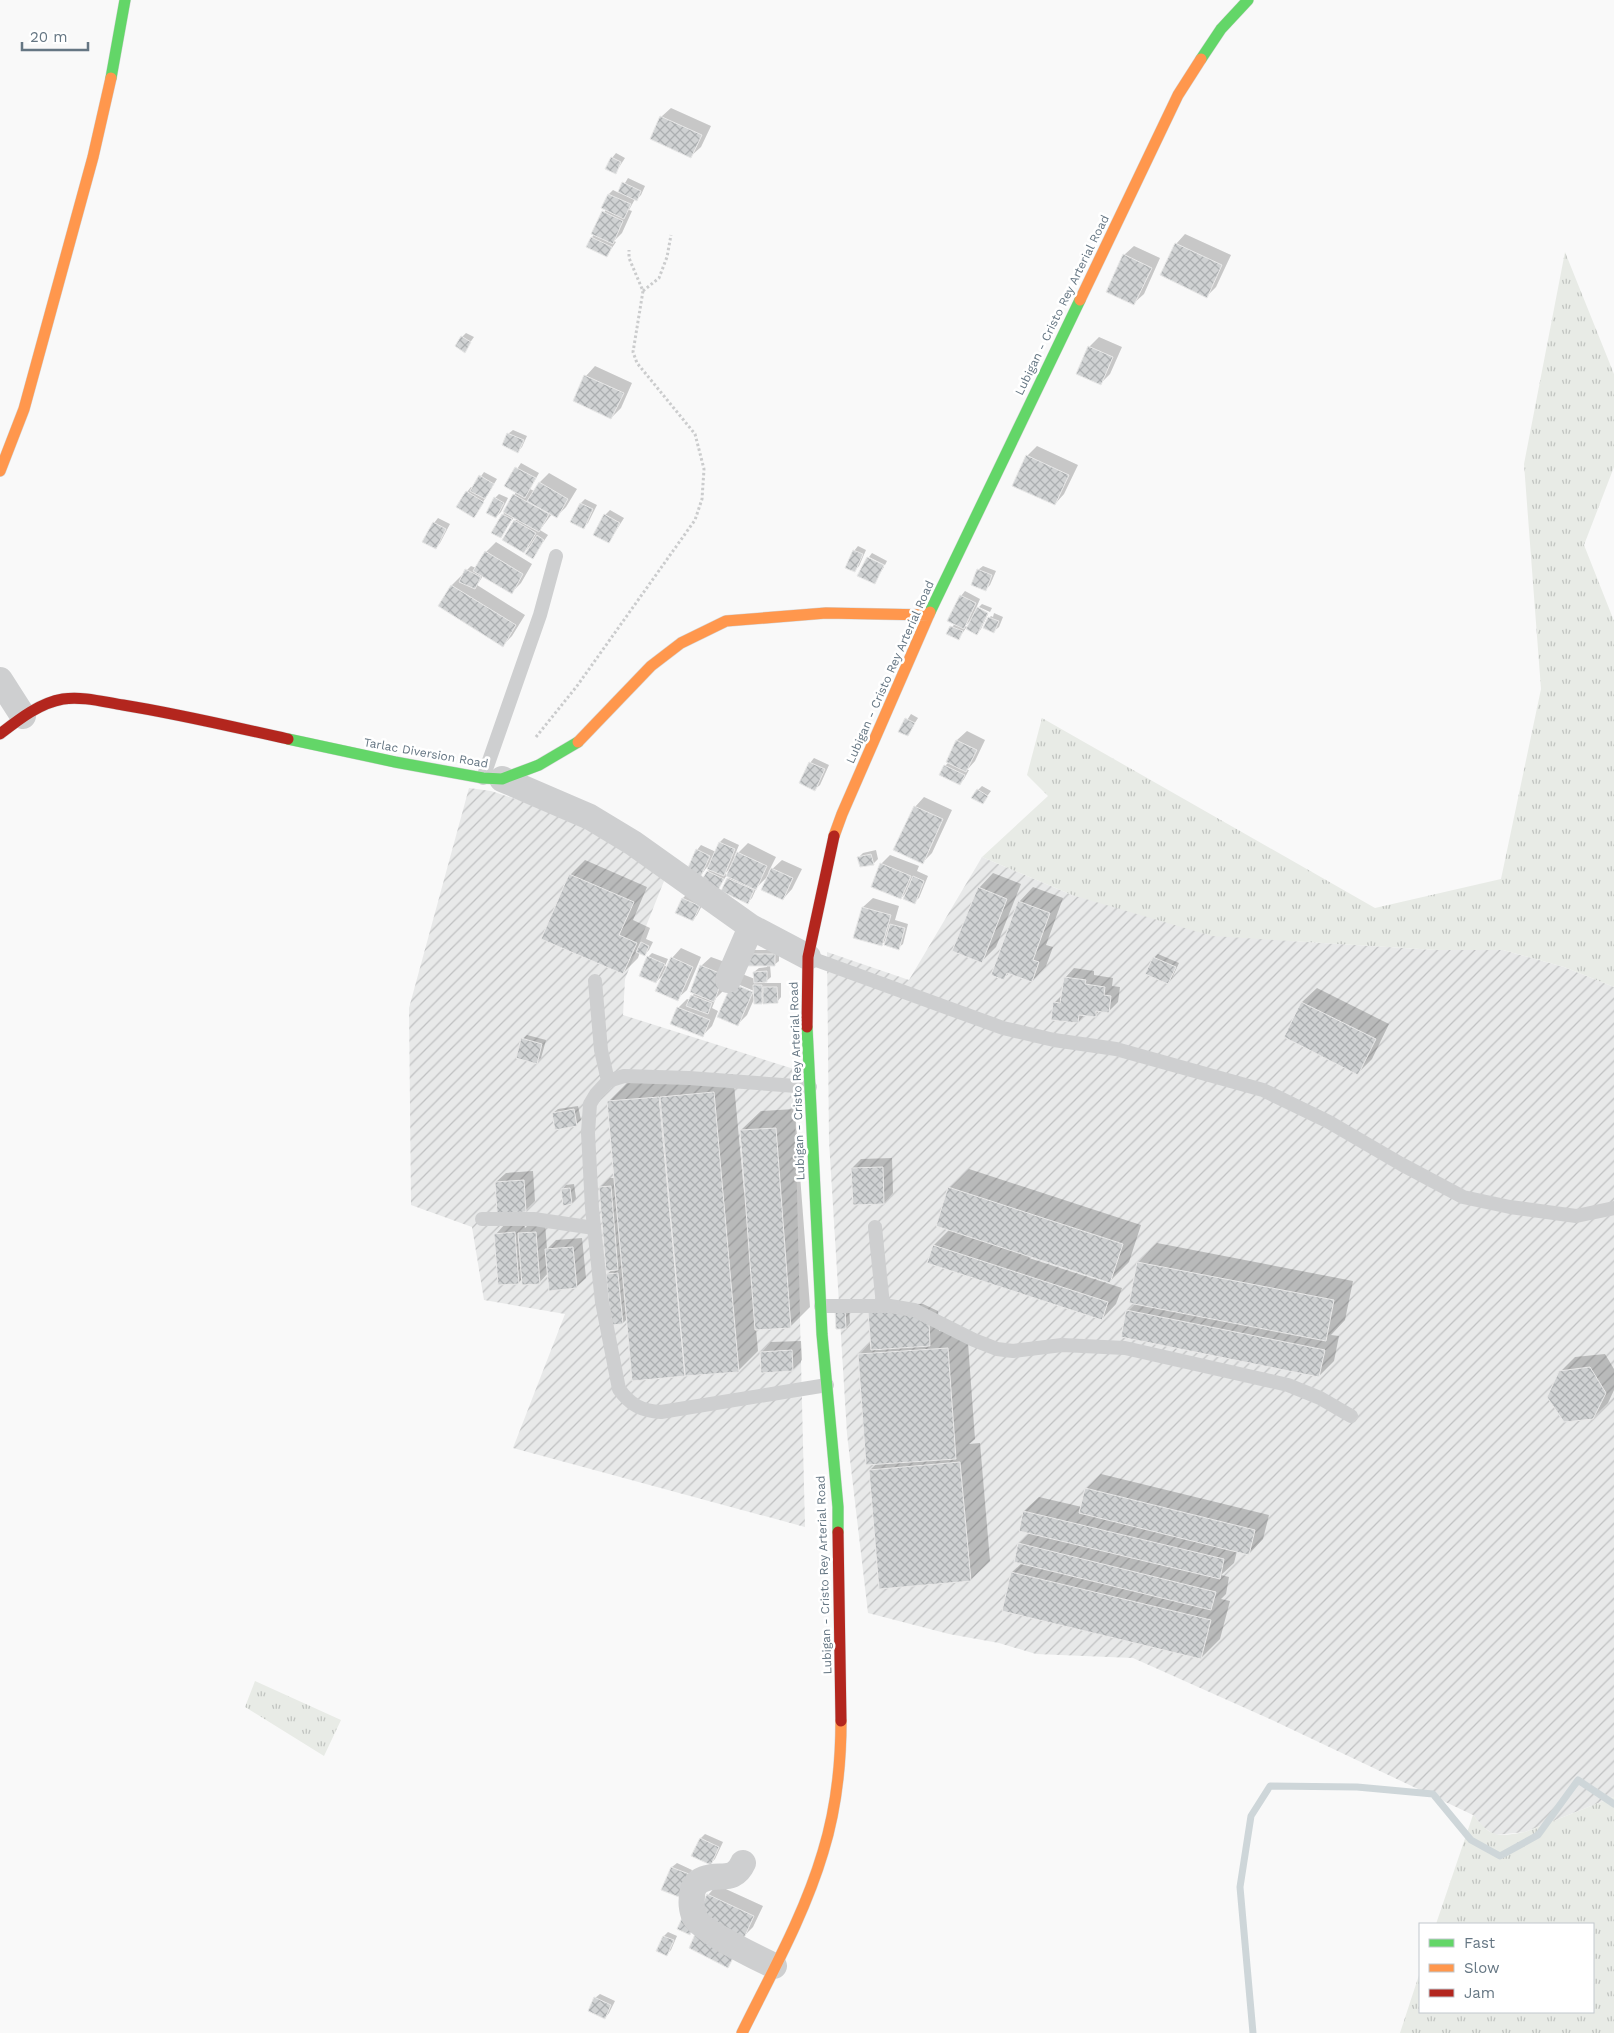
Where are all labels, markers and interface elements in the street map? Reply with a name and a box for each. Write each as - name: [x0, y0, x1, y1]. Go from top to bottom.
- scale bar: [22, 20, 89, 52]
- text: 20 m: [30, 28, 68, 46]
- street label: Lubigan - Cristo Rey Arterial Road: [1012, 213, 1112, 397]
- street label: Lubigan - Cristo Rey Arterial Road: [843, 578, 937, 766]
- street label: Tarlac Diversion Road: [363, 735, 489, 771]
- street label: Lubigan - Cristo Rey Arterial Road: [787, 981, 807, 1181]
- street label: Lubigan - Cristo Rey Arterial Road: [814, 1475, 834, 1675]
- legend: [1419, 1923, 1594, 2013]
- text: Fast: [1464, 1934, 1496, 1952]
- text: Slow: [1464, 1959, 1500, 1977]
- text: Jam: [1464, 1984, 1495, 2002]

